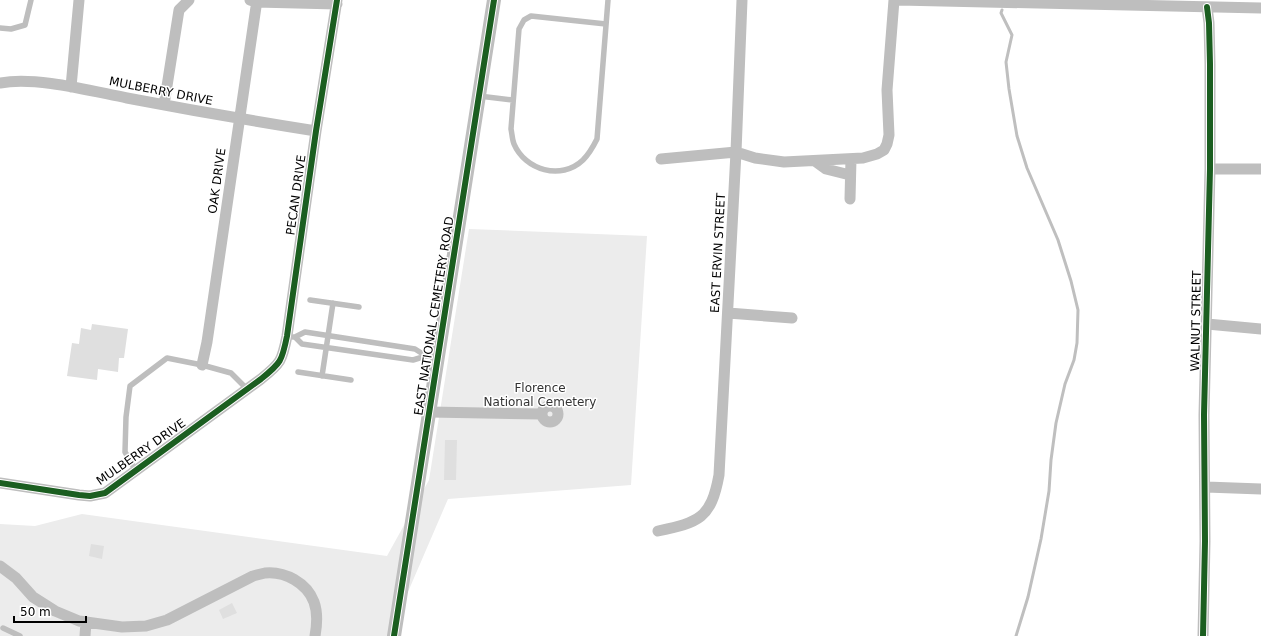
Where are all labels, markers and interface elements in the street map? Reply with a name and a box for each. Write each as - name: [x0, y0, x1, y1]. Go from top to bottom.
- street label: MULBERRY DRIVE: [108, 74, 214, 108]
- street label: OAK DRIVE: [205, 147, 229, 215]
- street label: PECAN DRIVE: [283, 154, 309, 236]
- street label: EAST ERVIN STREET: [708, 192, 728, 313]
- street label: EAST NATIONAL CEMETERY ROAD: [411, 215, 457, 417]
- street label: WALNUT STREET: [1188, 270, 1204, 372]
- park label: Florence National Cemetery: [484, 381, 596, 409]
- street label: MULBERRY DRIVE: [94, 416, 188, 488]
- scale bar: [14, 598, 86, 624]
- text: 50 m: [20, 605, 51, 619]

